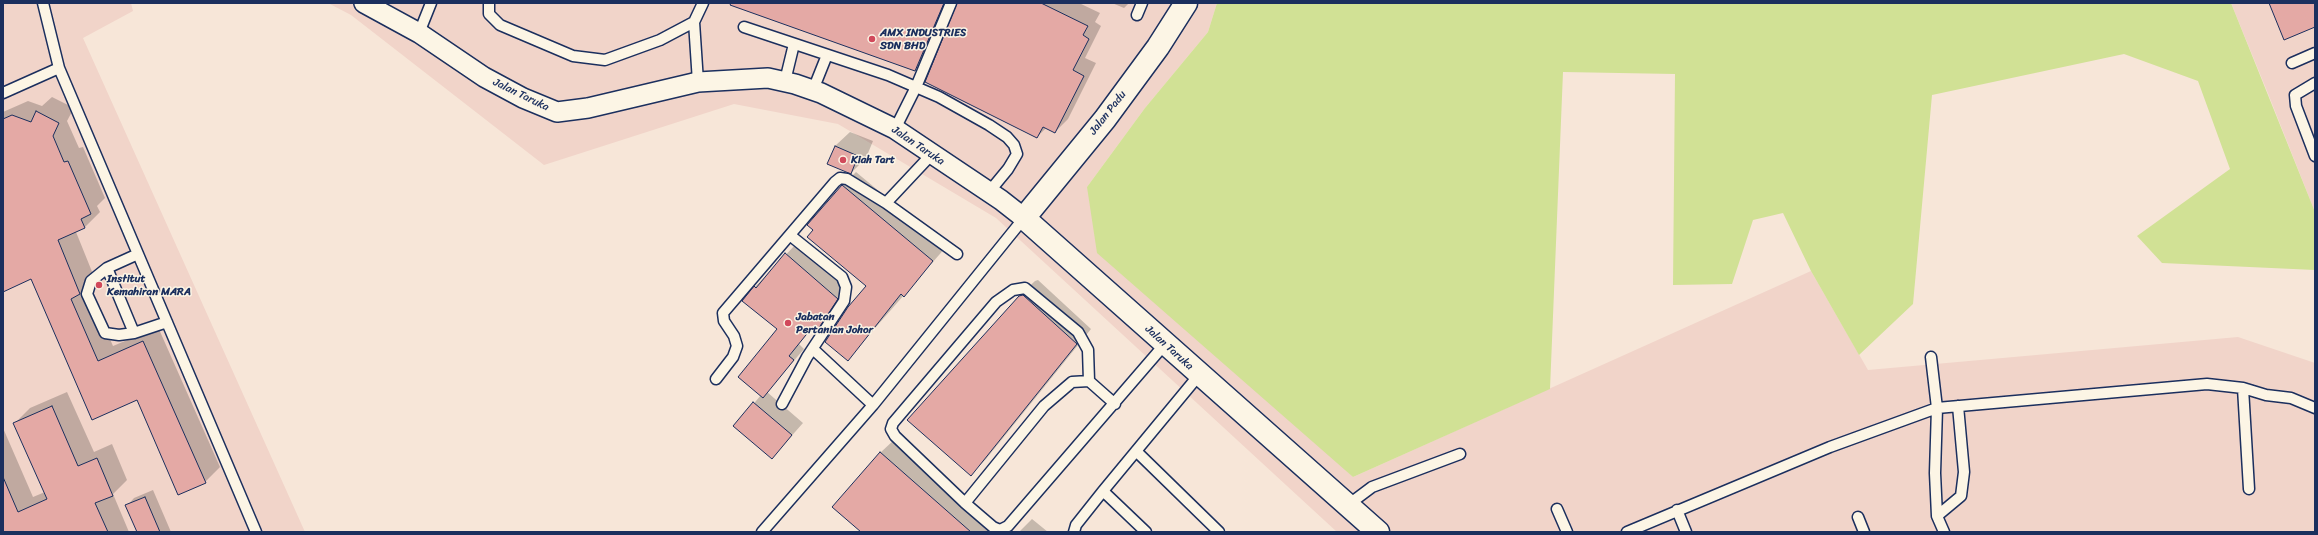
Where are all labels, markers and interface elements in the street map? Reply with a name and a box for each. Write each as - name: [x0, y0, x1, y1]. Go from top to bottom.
- place label: AMX INDUSTRIES SDN BHD: [880, 26, 966, 52]
- marker: AMX INDUSTRIES SDN BHD: [867, 34, 877, 44]
- street label: Jalan Taruka: [491, 76, 551, 114]
- street label: Jalan Padu: [1087, 88, 1129, 138]
- street label: Jalan Taruka: [889, 124, 947, 168]
- place label: Kiah Tart: [851, 153, 895, 167]
- marker: Kiah Tart: [838, 155, 848, 165]
- place label: Institut Kemahiran MARA: [107, 272, 191, 298]
- marker: Institut Kemahiran MARA: [94, 280, 104, 290]
- place label: Jabatan Pertanian Johor: [796, 310, 873, 336]
- marker: Jabatan Pertanian Johor: [783, 318, 793, 328]
- street label: Jalan Taruka: [1142, 323, 1196, 373]

